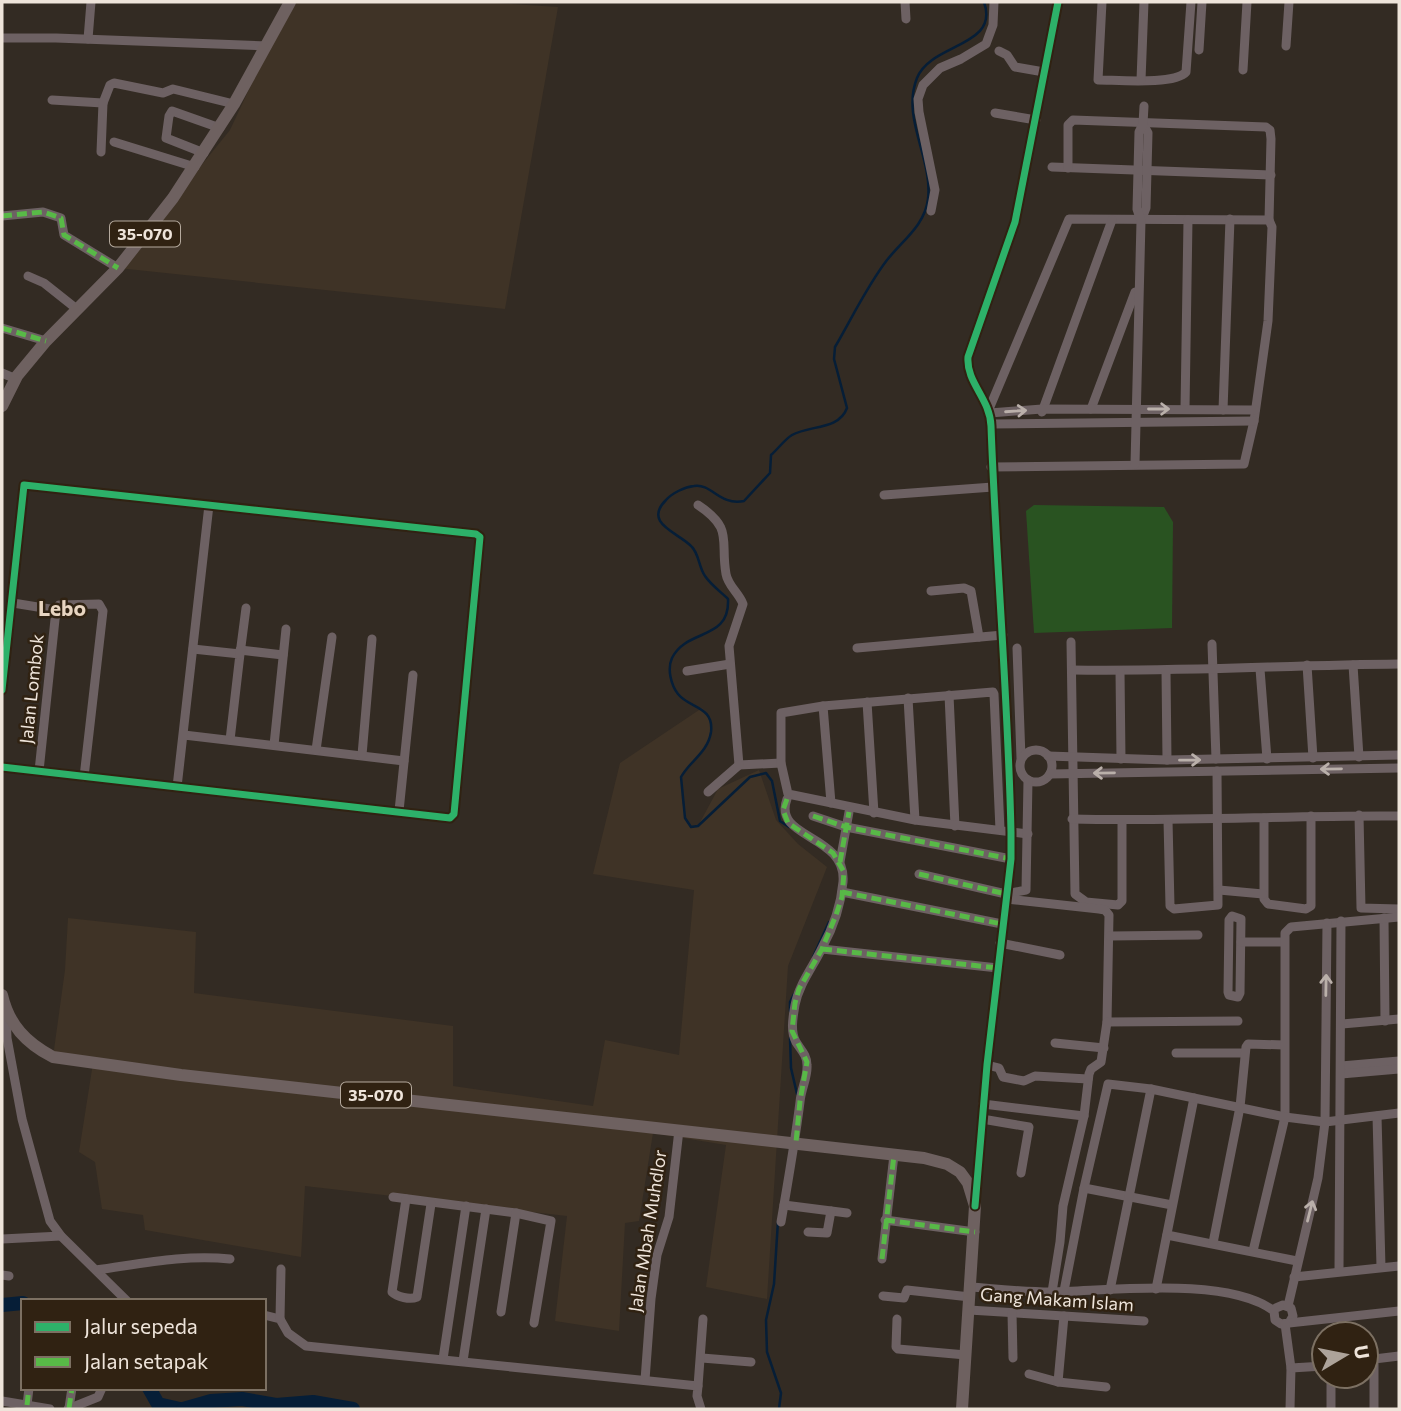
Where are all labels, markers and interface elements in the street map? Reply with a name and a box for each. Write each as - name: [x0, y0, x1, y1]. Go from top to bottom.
- road number: 35-070: [110, 222, 180, 246]
- one-way arrow: [1147, 403, 1170, 416]
- one-way arrow: [1004, 404, 1027, 417]
- district label: Lebo: [38, 595, 86, 620]
- street label: Jalan Lombok: [14, 633, 48, 745]
- one-way arrow: [1178, 753, 1201, 766]
- one-way arrow: [1320, 763, 1343, 776]
- one-way arrow: [1092, 766, 1115, 779]
- one-way arrow: [1319, 974, 1333, 997]
- road number: 35-070: [341, 1082, 411, 1107]
- street label: Jalan Mbah Muhdlor: [623, 1148, 671, 1314]
- one-way arrow: [1304, 1200, 1317, 1223]
- street label: Gang Makam Islam: [980, 1283, 1135, 1315]
- legend: [21, 1299, 266, 1390]
- text: Jalur sepeda: [84, 1313, 198, 1338]
- north arrow: [1310, 1320, 1380, 1390]
- text: U: [1350, 1343, 1375, 1361]
- text: Jalan setapak: [84, 1348, 208, 1373]

